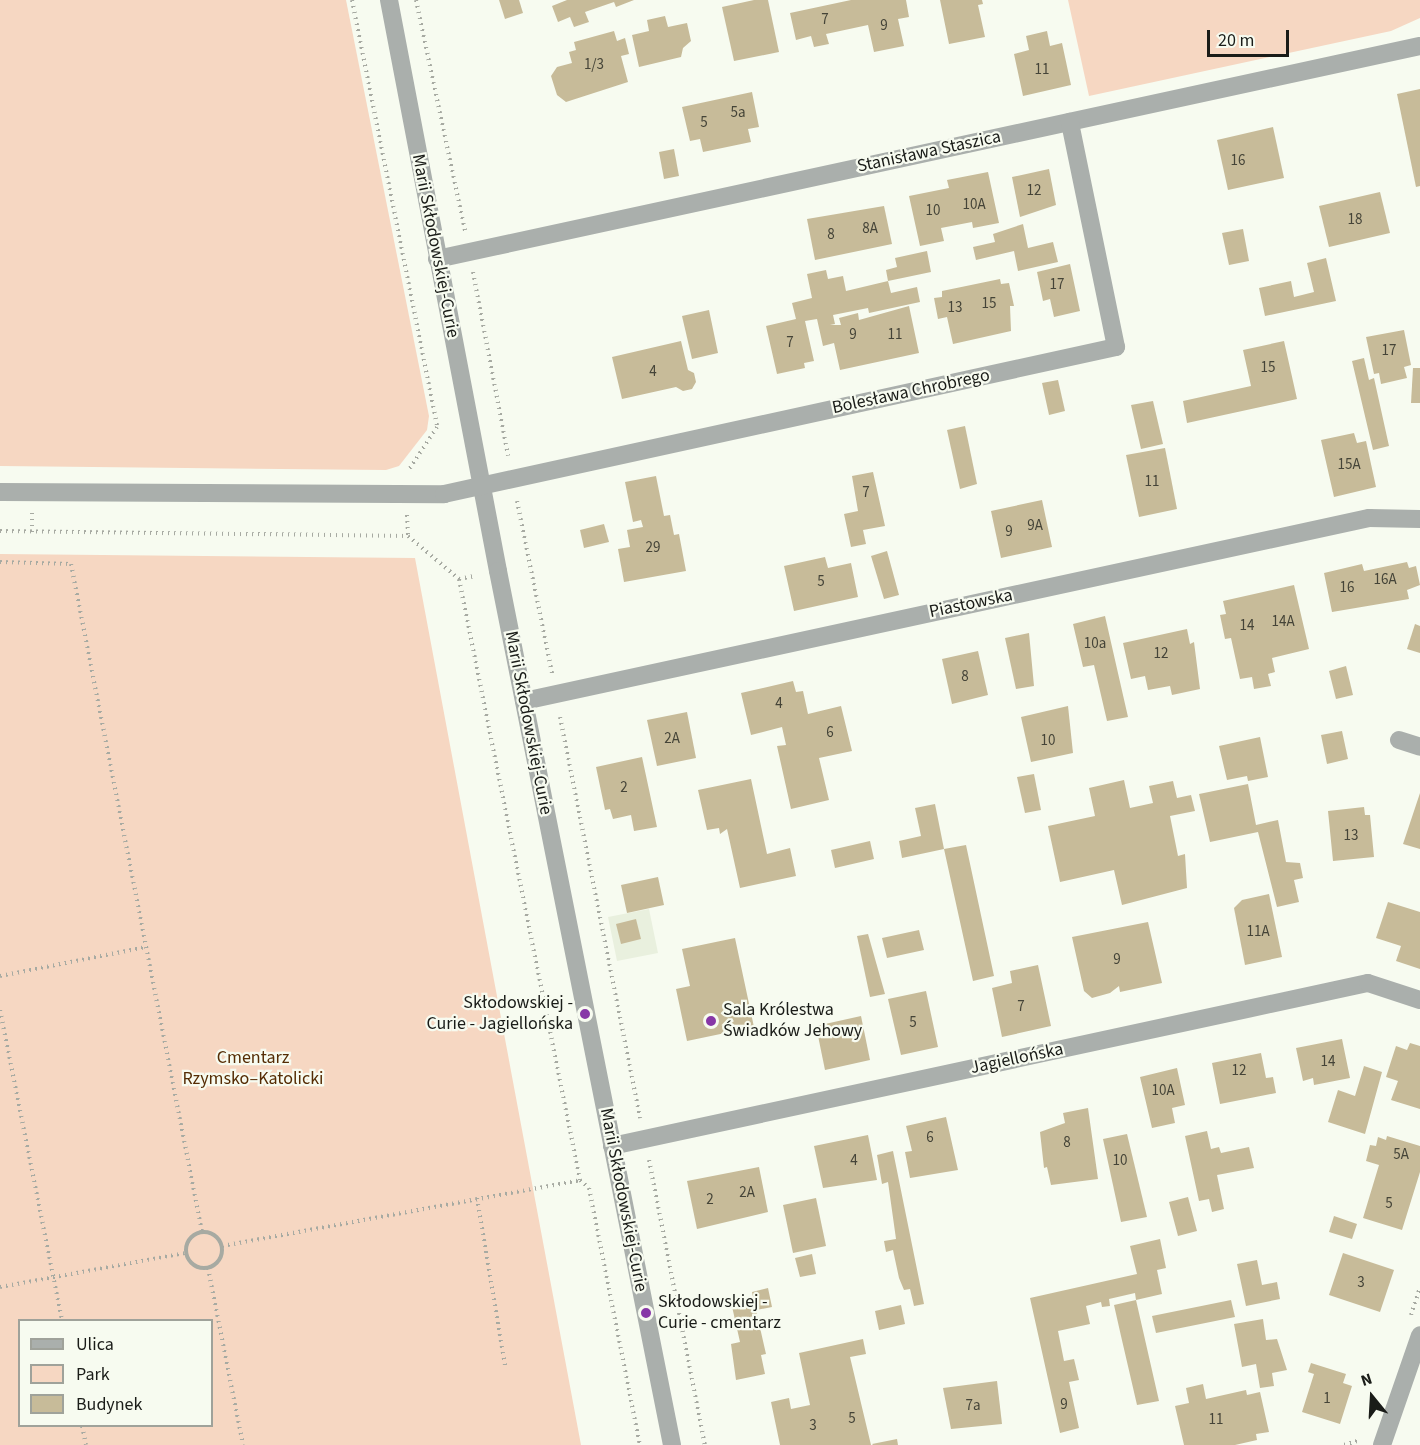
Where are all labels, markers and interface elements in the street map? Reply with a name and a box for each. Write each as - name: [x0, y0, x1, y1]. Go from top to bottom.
- house number: 7: [821, 11, 829, 29]
- house number: 9: [880, 17, 888, 35]
- scale bar: [1210, 18, 1292, 56]
- text: 20 m: [1218, 28, 1254, 53]
- house number: 1/3: [584, 56, 604, 74]
- house number: 11: [1035, 61, 1049, 79]
- house number: 5a: [730, 104, 746, 122]
- house number: 5: [700, 114, 708, 132]
- street label: Stanisława Staszica: [855, 126, 1003, 178]
- street label: Marii Skłodowskiej-Curie: [407, 152, 463, 340]
- house number: 16: [1231, 152, 1245, 170]
- house number: 12: [1027, 182, 1041, 200]
- house number: 10A: [962, 196, 986, 214]
- house number: 10: [926, 202, 940, 220]
- house number: 18: [1348, 211, 1362, 229]
- house number: 8A: [862, 220, 878, 238]
- house number: 8: [827, 226, 835, 244]
- house number: 17: [1050, 276, 1064, 294]
- house number: 15: [982, 295, 996, 313]
- house number: 13: [948, 299, 962, 317]
- house number: 9: [849, 326, 857, 344]
- house number: 11: [888, 326, 902, 344]
- house number: 7: [786, 334, 794, 352]
- house number: 17: [1382, 342, 1396, 360]
- house number: 15: [1261, 359, 1275, 377]
- house number: 4: [649, 363, 657, 381]
- street label: Bolesława Chrobrego: [830, 365, 992, 419]
- house number: 15A: [1337, 456, 1361, 474]
- house number: 11: [1145, 473, 1159, 491]
- house number: 7: [862, 484, 870, 502]
- house number: 9A: [1027, 517, 1043, 535]
- house number: 9: [1005, 523, 1013, 541]
- house number: 29: [646, 539, 660, 557]
- house number: 16A: [1373, 571, 1397, 589]
- house number: 5: [817, 573, 825, 591]
- house number: 16: [1340, 579, 1354, 597]
- street label: Piastowska: [927, 585, 1015, 623]
- house number: 14A: [1271, 613, 1295, 631]
- house number: 14: [1240, 617, 1254, 635]
- street label: Marii Skłodowskiej-Curie: [500, 629, 556, 817]
- house number: 10a: [1084, 635, 1106, 653]
- house number: 12: [1154, 645, 1168, 663]
- house number: 8: [961, 668, 969, 686]
- house number: 4: [775, 695, 783, 713]
- house number: 6: [826, 724, 834, 742]
- house number: 2A: [664, 730, 680, 748]
- house number: 10: [1041, 732, 1055, 750]
- house number: 2: [620, 779, 628, 797]
- house number: 13: [1344, 827, 1358, 845]
- house number: 11A: [1246, 923, 1270, 941]
- house number: 9: [1113, 951, 1121, 969]
- place label: Skłodowskiej - Curie - Jagiellońska: [426, 993, 573, 1036]
- house number: 7: [1017, 998, 1025, 1016]
- place label: Sala Królestwa Świadków Jehowy: [723, 1000, 862, 1042]
- marker: Skłodowskiej - Curie - Jagiellońska: [578, 1007, 592, 1021]
- marker: Sala Królestwa Świadków Jehowy: [704, 1014, 718, 1028]
- house number: 5: [909, 1014, 917, 1032]
- street label: Jagiellońska: [969, 1039, 1065, 1079]
- park label: Cmentarz Rzymsko–Katolicki: [182, 1048, 324, 1090]
- house number: 14: [1321, 1053, 1335, 1071]
- house number: 12: [1232, 1062, 1246, 1080]
- house number: 10A: [1151, 1082, 1175, 1100]
- street label: Marii Skłodowskiej-Curie: [595, 1106, 651, 1294]
- house number: 6: [926, 1129, 934, 1147]
- house number: 8: [1063, 1134, 1071, 1152]
- house number: 5A: [1393, 1146, 1409, 1164]
- house number: 4: [850, 1152, 858, 1170]
- house number: 10: [1113, 1152, 1127, 1170]
- house number: 2A: [739, 1184, 755, 1202]
- house number: 2: [706, 1191, 714, 1209]
- house number: 5: [1385, 1195, 1393, 1213]
- house number: 3: [1357, 1274, 1365, 1292]
- place label: Skłodowskiej - Curie - cmentarz: [658, 1292, 781, 1334]
- marker: Skłodowskiej - Curie - cmentarz: [639, 1306, 653, 1320]
- legend: [18, 1319, 213, 1427]
- text: Ulica: [76, 1332, 114, 1357]
- text: Park: [76, 1362, 110, 1387]
- north arrow: [1342, 1367, 1402, 1427]
- text: N: [1358, 1368, 1375, 1392]
- house number: 1: [1323, 1390, 1331, 1408]
- text: Budynek: [76, 1392, 142, 1417]
- house number: 9: [1060, 1396, 1068, 1414]
- house number: 7a: [965, 1397, 981, 1415]
- house number: 5: [848, 1410, 856, 1428]
- house number: 11: [1209, 1411, 1223, 1429]
- house number: 3: [809, 1417, 817, 1435]

